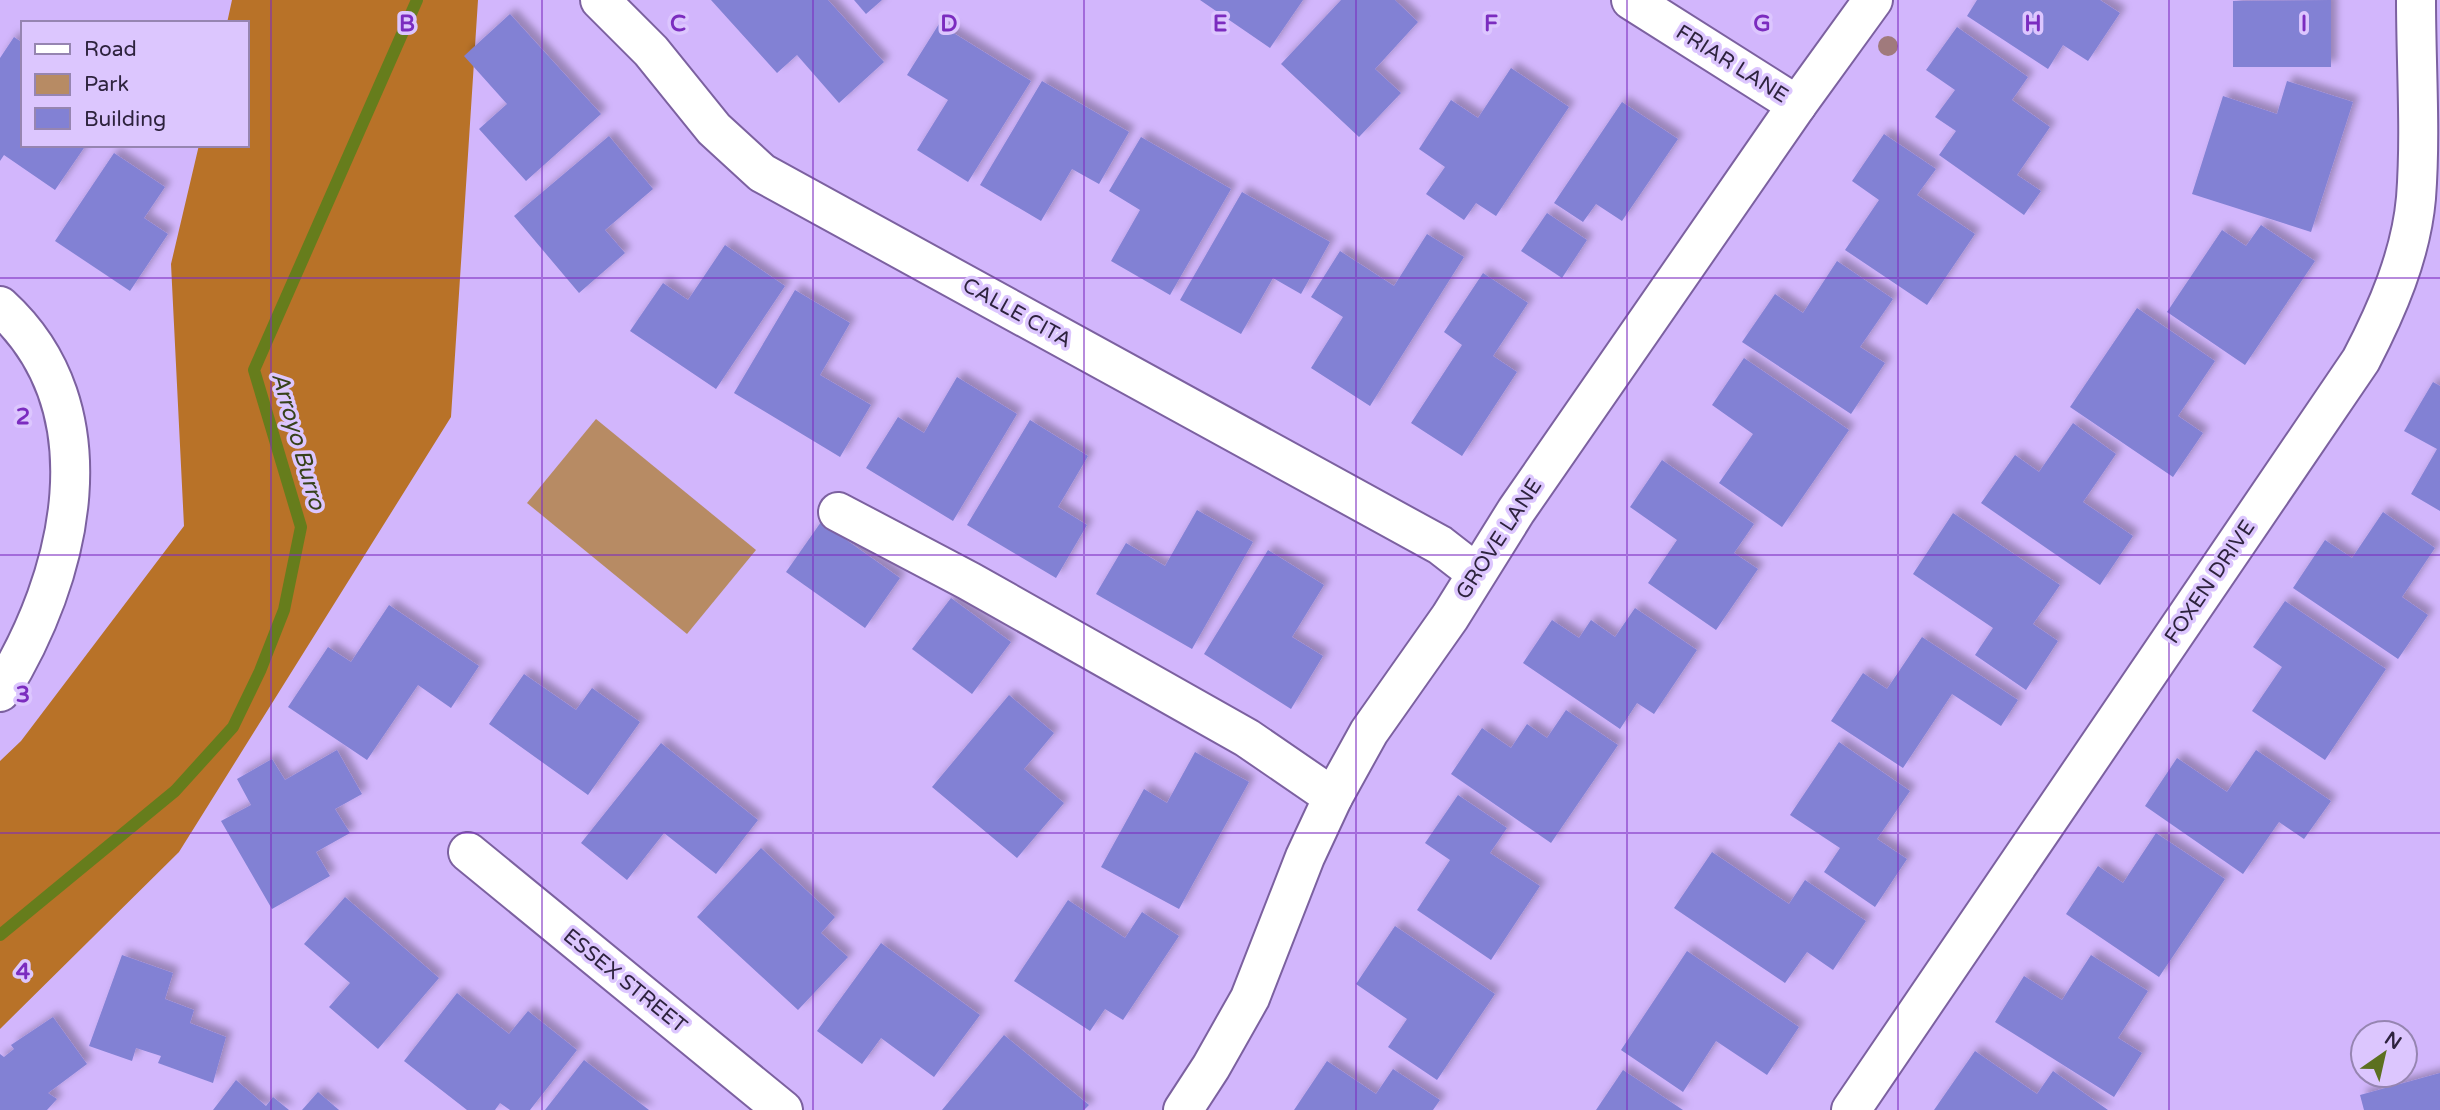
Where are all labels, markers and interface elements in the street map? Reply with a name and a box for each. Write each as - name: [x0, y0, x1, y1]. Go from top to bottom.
- text: B: [399, 10, 415, 38]
- text: C: [670, 10, 686, 38]
- text: D: [940, 10, 958, 38]
- text: E: [1213, 10, 1227, 38]
- text: F: [1484, 10, 1498, 38]
- text: G: [1753, 10, 1771, 38]
- text: H: [2024, 10, 2042, 38]
- text: I: [2301, 10, 2307, 38]
- street label: FRIAR LANE: [1671, 20, 1793, 108]
- legend: [21, 21, 248, 147]
- text: Road: [84, 37, 137, 62]
- text: Park: [84, 72, 129, 97]
- text: Building: [84, 107, 166, 132]
- street label: CALLE CITA: [958, 273, 1076, 353]
- water label: Arroyo Burro: [265, 369, 331, 514]
- text: 2: [16, 403, 30, 431]
- street label: GROVE LANE: [1451, 474, 1547, 604]
- street label: FOXEN DRIVE: [2160, 516, 2260, 648]
- text: 3: [16, 681, 30, 709]
- street label: ESSEX STREET: [558, 924, 692, 1039]
- text: 4: [16, 958, 31, 986]
- north arrow: [2349, 1019, 2419, 1089]
- text: N: [2380, 1027, 2405, 1054]

